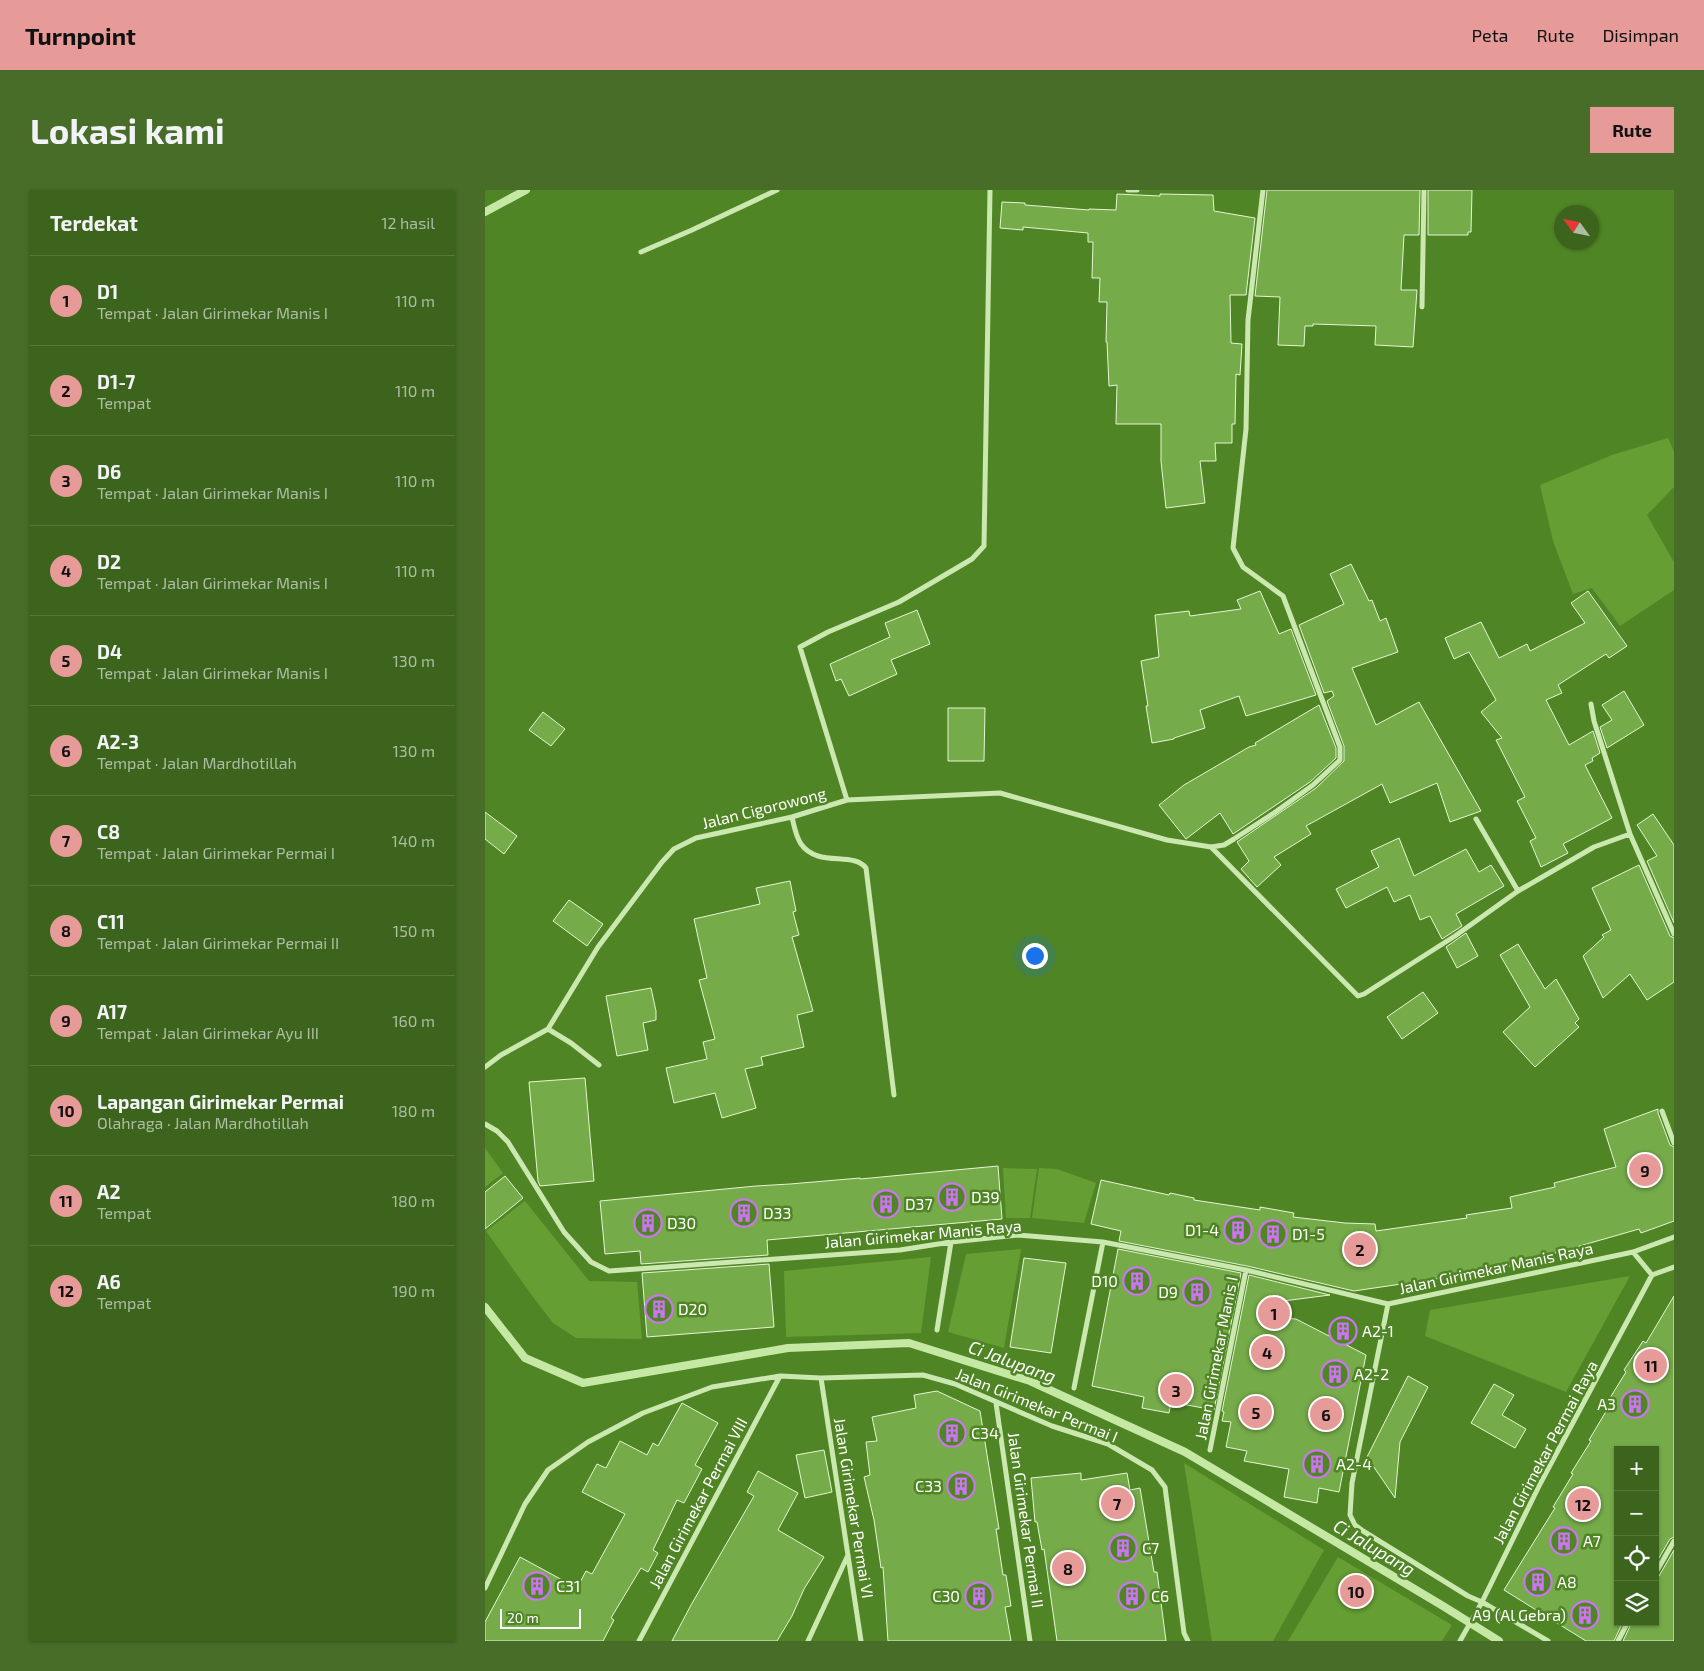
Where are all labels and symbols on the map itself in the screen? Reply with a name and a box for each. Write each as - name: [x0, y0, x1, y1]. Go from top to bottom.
- north arrow: [1554, 205, 1599, 250]
- street label: Jalan Cigorowong: [700, 783, 828, 832]
- your location: [1022, 943, 1048, 969]
- pin: 9: [1629, 1151, 1661, 1189]
- building icon: D39: [937, 1182, 967, 1212]
- place label: D39: [971, 1187, 1000, 1206]
- building icon: D37: [871, 1189, 901, 1219]
- place label: D37: [905, 1194, 933, 1213]
- building icon: D33: [729, 1198, 759, 1228]
- place label: D33: [763, 1203, 791, 1222]
- building icon: D30: [633, 1208, 663, 1238]
- place label: D30: [667, 1213, 696, 1232]
- street label: Jalan Girimekar Manis Raya: [824, 1215, 1022, 1252]
- building icon: D1-4: [1223, 1215, 1253, 1245]
- building icon: D1-5: [1258, 1219, 1288, 1249]
- place label: D1-4: [1185, 1220, 1219, 1239]
- place label: D1-5: [1292, 1224, 1325, 1243]
- pin: 2: [1344, 1230, 1376, 1268]
- street label: Jalan Girimekar Manis Raya: [1397, 1238, 1595, 1297]
- building icon: D10: [1122, 1266, 1152, 1296]
- place label: D10: [1091, 1271, 1118, 1290]
- street label: Jalan Girimekar Manis I: [1190, 1275, 1241, 1441]
- building icon: D9: [1182, 1277, 1212, 1307]
- place label: D9: [1158, 1282, 1178, 1301]
- building icon: D20: [644, 1294, 674, 1324]
- pin: 1: [1258, 1294, 1290, 1332]
- place label: D20: [678, 1299, 707, 1318]
- building icon: A2-1: [1328, 1316, 1358, 1346]
- place label: A2-1: [1362, 1321, 1394, 1340]
- pin: 4: [1251, 1333, 1283, 1371]
- water label: Ci Jalupang: [966, 1335, 1059, 1387]
- pin: 11: [1635, 1346, 1667, 1384]
- street label: Jalan Girimekar Permai Raya: [1488, 1357, 1601, 1547]
- building icon: A2-2: [1320, 1359, 1350, 1389]
- street label: Jalan Girimekar Permai I: [953, 1363, 1121, 1446]
- place label: A2-2: [1354, 1364, 1389, 1383]
- pin: 3: [1160, 1371, 1192, 1409]
- building icon: A3: [1620, 1389, 1650, 1419]
- pin: 5: [1240, 1393, 1272, 1431]
- place label: A3: [1597, 1394, 1616, 1413]
- pin: 6: [1310, 1395, 1342, 1433]
- street label: Jalan Girimekar Permai VIII: [644, 1414, 751, 1591]
- street label: Jalan Girimekar Permai VI: [831, 1416, 878, 1600]
- building icon: C34: [937, 1418, 967, 1448]
- place label: C34: [971, 1423, 999, 1442]
- street label: Jalan Girimekar Permai II: [1005, 1431, 1048, 1609]
- building icon: A2-4: [1302, 1449, 1332, 1479]
- place label: A2-4: [1336, 1454, 1372, 1473]
- building icon: C33: [946, 1471, 976, 1501]
- place label: C33: [915, 1476, 942, 1495]
- pin: 7: [1101, 1484, 1133, 1522]
- pin: 12: [1567, 1485, 1599, 1523]
- water label: Ci Jalupang: [1330, 1514, 1419, 1580]
- building icon: A7: [1549, 1526, 1579, 1556]
- place label: A7: [1583, 1531, 1601, 1550]
- building icon: C7: [1108, 1533, 1138, 1563]
- place label: C7: [1142, 1538, 1159, 1557]
- pin: 8: [1052, 1549, 1084, 1587]
- building icon: A8: [1523, 1567, 1553, 1597]
- building icon: C31: [522, 1571, 552, 1601]
- pin: 10: [1340, 1572, 1372, 1610]
- place label: A8: [1557, 1572, 1577, 1591]
- place label: C31: [556, 1576, 580, 1595]
- building icon: C30: [964, 1581, 994, 1611]
- building icon: C6: [1117, 1581, 1147, 1611]
- place label: C30: [932, 1586, 960, 1605]
- place label: C6: [1151, 1586, 1169, 1605]
- building icon: A9 (Al Gebra): [1570, 1600, 1600, 1630]
- place label: A9 (Al Gebra): [1472, 1605, 1566, 1624]
- scale bar: [500, 1606, 581, 1629]

